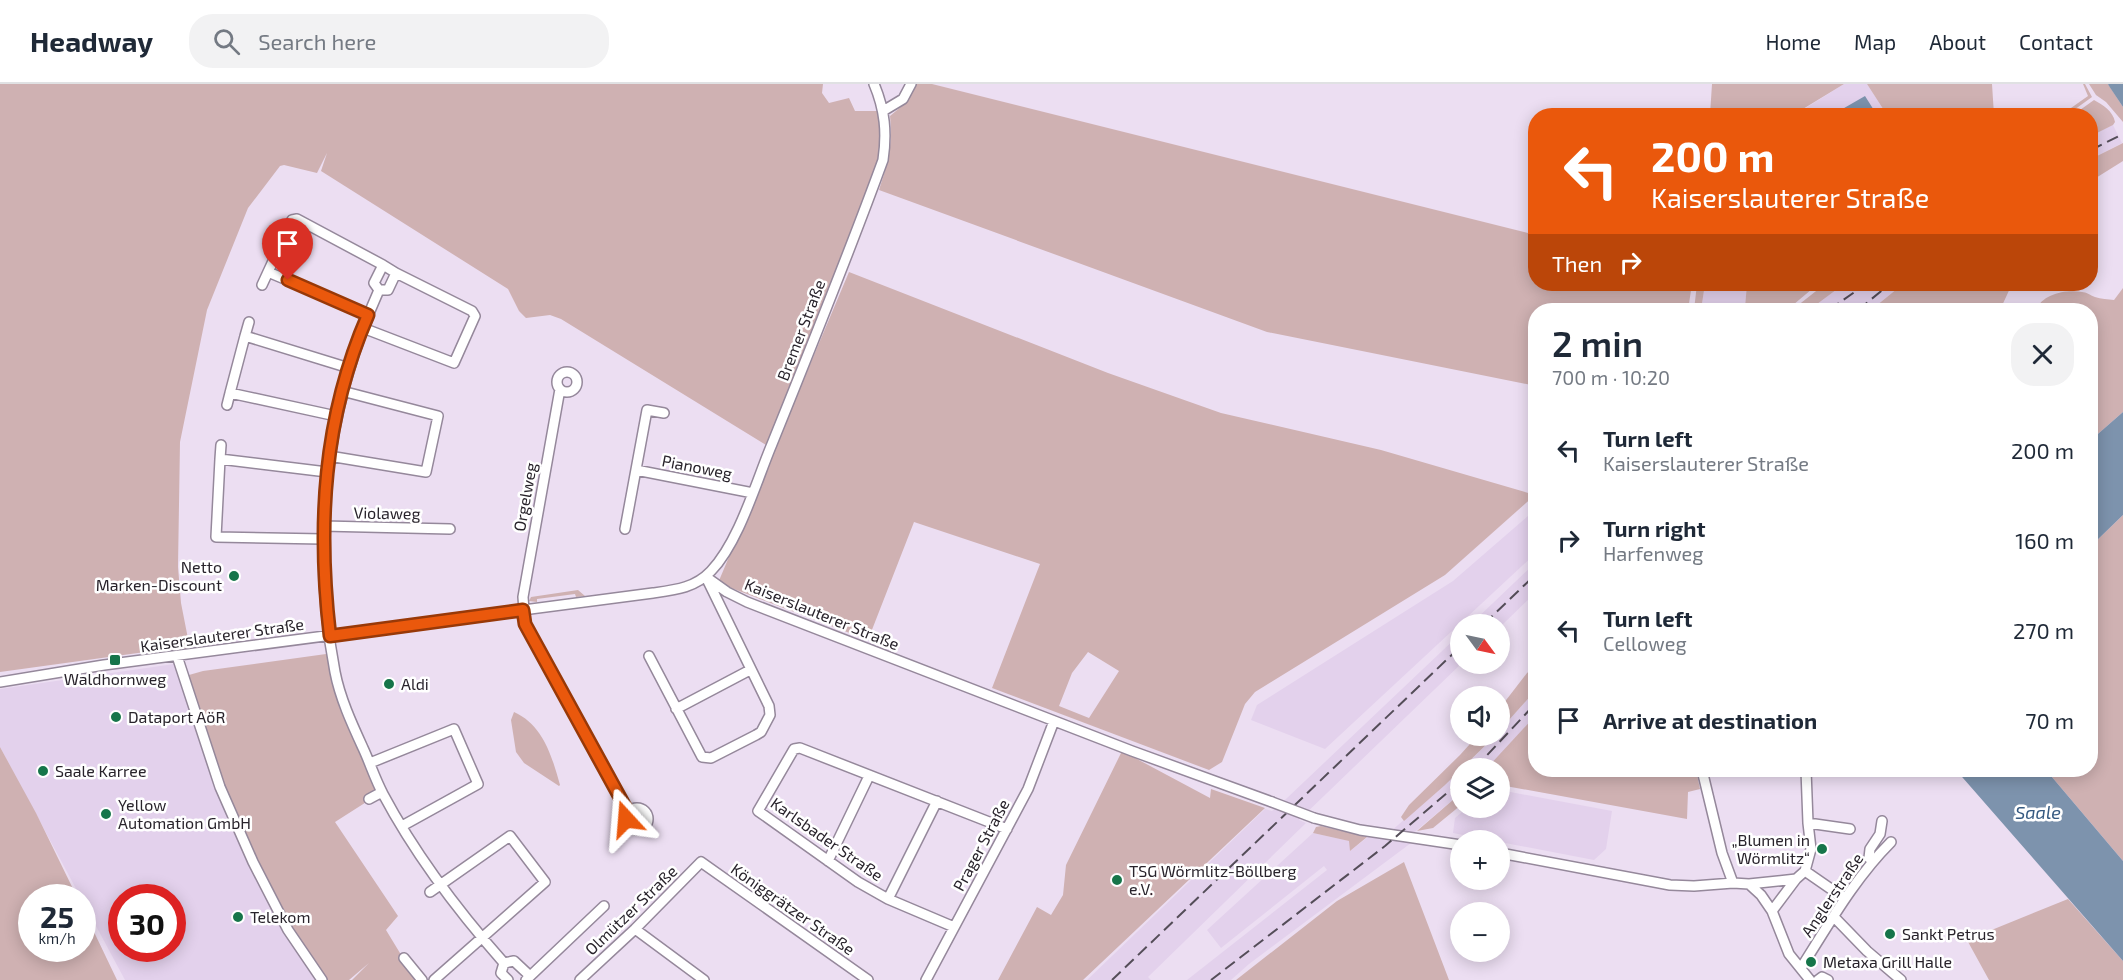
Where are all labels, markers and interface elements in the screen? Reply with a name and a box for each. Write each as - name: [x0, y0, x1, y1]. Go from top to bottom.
- search box: [189, 14, 609, 68]
- text: Headway: [30, 24, 153, 58]
- icon: search: [210, 25, 243, 58]
- text: Search here: [258, 28, 376, 54]
- text: Home: [1765, 29, 1821, 54]
- text: Map: [1854, 29, 1896, 54]
- text: About: [1929, 29, 1986, 54]
- text: Contact: [2019, 29, 2093, 54]
- text: 200 m: [1651, 130, 1774, 180]
- icon: left: [1552, 132, 1630, 210]
- text: Kaiserslauterer Straße: [1651, 181, 1929, 213]
- pin: [262, 218, 313, 280]
- icon: arrive: [271, 227, 304, 260]
- icon: right: [1614, 246, 1647, 279]
- text: Then: [1552, 250, 1602, 276]
- street label: Bremer Straße: [773, 277, 828, 383]
- text: 2 min: [1552, 321, 1643, 364]
- button: close: [2011, 323, 2074, 386]
- text: 700 m · 10:20: [1552, 365, 1670, 389]
- text: Turn left: [1603, 425, 1692, 451]
- icon: left: [1552, 434, 1585, 467]
- text: 200 m: [2011, 437, 2074, 463]
- street label: Pianoweg: [660, 450, 734, 483]
- text: Kaiserslauterer Straße: [1603, 451, 1809, 475]
- street label: Orgelweg: [509, 461, 540, 533]
- street label: Violaweg: [353, 502, 421, 523]
- text: Turn right: [1603, 515, 1705, 541]
- icon: right: [1552, 524, 1585, 557]
- text: 160 m: [2015, 527, 2074, 553]
- text: Harfenweg: [1603, 541, 1703, 565]
- place label: Netto Marken-Discount: [96, 557, 222, 594]
- marker: Netto Marken-Discount: [227, 569, 241, 583]
- street label: Kaiserslauterer Straße: [742, 574, 902, 653]
- text: Turn left: [1603, 605, 1692, 631]
- street label: Kaiserslauterer Straße: [139, 614, 305, 655]
- north arrow: [1450, 614, 1510, 674]
- map controls: [1450, 614, 1510, 962]
- icon: left: [1552, 614, 1585, 647]
- text: 270 m: [2013, 617, 2074, 643]
- text: Celloweg: [1603, 631, 1687, 655]
- marker: Waldhornweg: [108, 653, 122, 667]
- place label: Waldhornweg: [64, 669, 166, 688]
- place label: Aldi: [401, 674, 429, 693]
- marker: Aldi: [382, 677, 396, 691]
- button: sound: [1450, 686, 1510, 746]
- icon: arrive: [1552, 704, 1585, 737]
- place label: Dataport AöR: [128, 707, 225, 726]
- text: Arrive at destination: [1603, 707, 1817, 733]
- text: 70 m: [2025, 707, 2074, 733]
- marker: Dataport AöR: [109, 710, 123, 724]
- button: layers: [1450, 758, 1510, 818]
- place label: Saale Karree: [55, 761, 147, 780]
- marker: Saale Karree: [36, 764, 50, 778]
- position arrow: [594, 787, 658, 851]
- street label: Karlsbader Straße: [768, 793, 887, 884]
- place label: Yellow Automation GmbH: [118, 795, 251, 832]
- street label: Prager Straße: [948, 796, 1013, 894]
- water label: Saale: [2015, 801, 2061, 823]
- marker: Yellow Automation GmbH: [99, 807, 113, 821]
- button: +: [1450, 830, 1510, 890]
- place label: „Blumen in Wörmlitz“: [1731, 830, 1810, 867]
- marker: „Blumen in Wörmlitz“: [1815, 842, 1829, 856]
- street label: Anglerstraße: [1797, 849, 1867, 940]
- street label: Königgrätzer Straße: [728, 859, 859, 958]
- street label: Olmützer Straße: [581, 861, 681, 958]
- place label: TSG Wörmlitz-Böllberg e.V.: [1129, 861, 1297, 898]
- marker: TSG Wörmlitz-Böllberg e.V.: [1110, 873, 1124, 887]
- speed limit sign: 30: [108, 884, 186, 962]
- text: 25: [40, 898, 74, 934]
- button: −: [1450, 902, 1510, 962]
- place label: Telekom: [250, 907, 310, 926]
- marker: Telekom: [231, 910, 245, 924]
- place label: Sankt Petrus: [1902, 924, 1995, 943]
- marker: Sankt Petrus: [1883, 927, 1897, 941]
- text: km/h: [38, 929, 76, 947]
- place label: Metaxa Grill Halle: [1823, 952, 1952, 971]
- marker: Metaxa Grill Halle: [1804, 955, 1818, 969]

